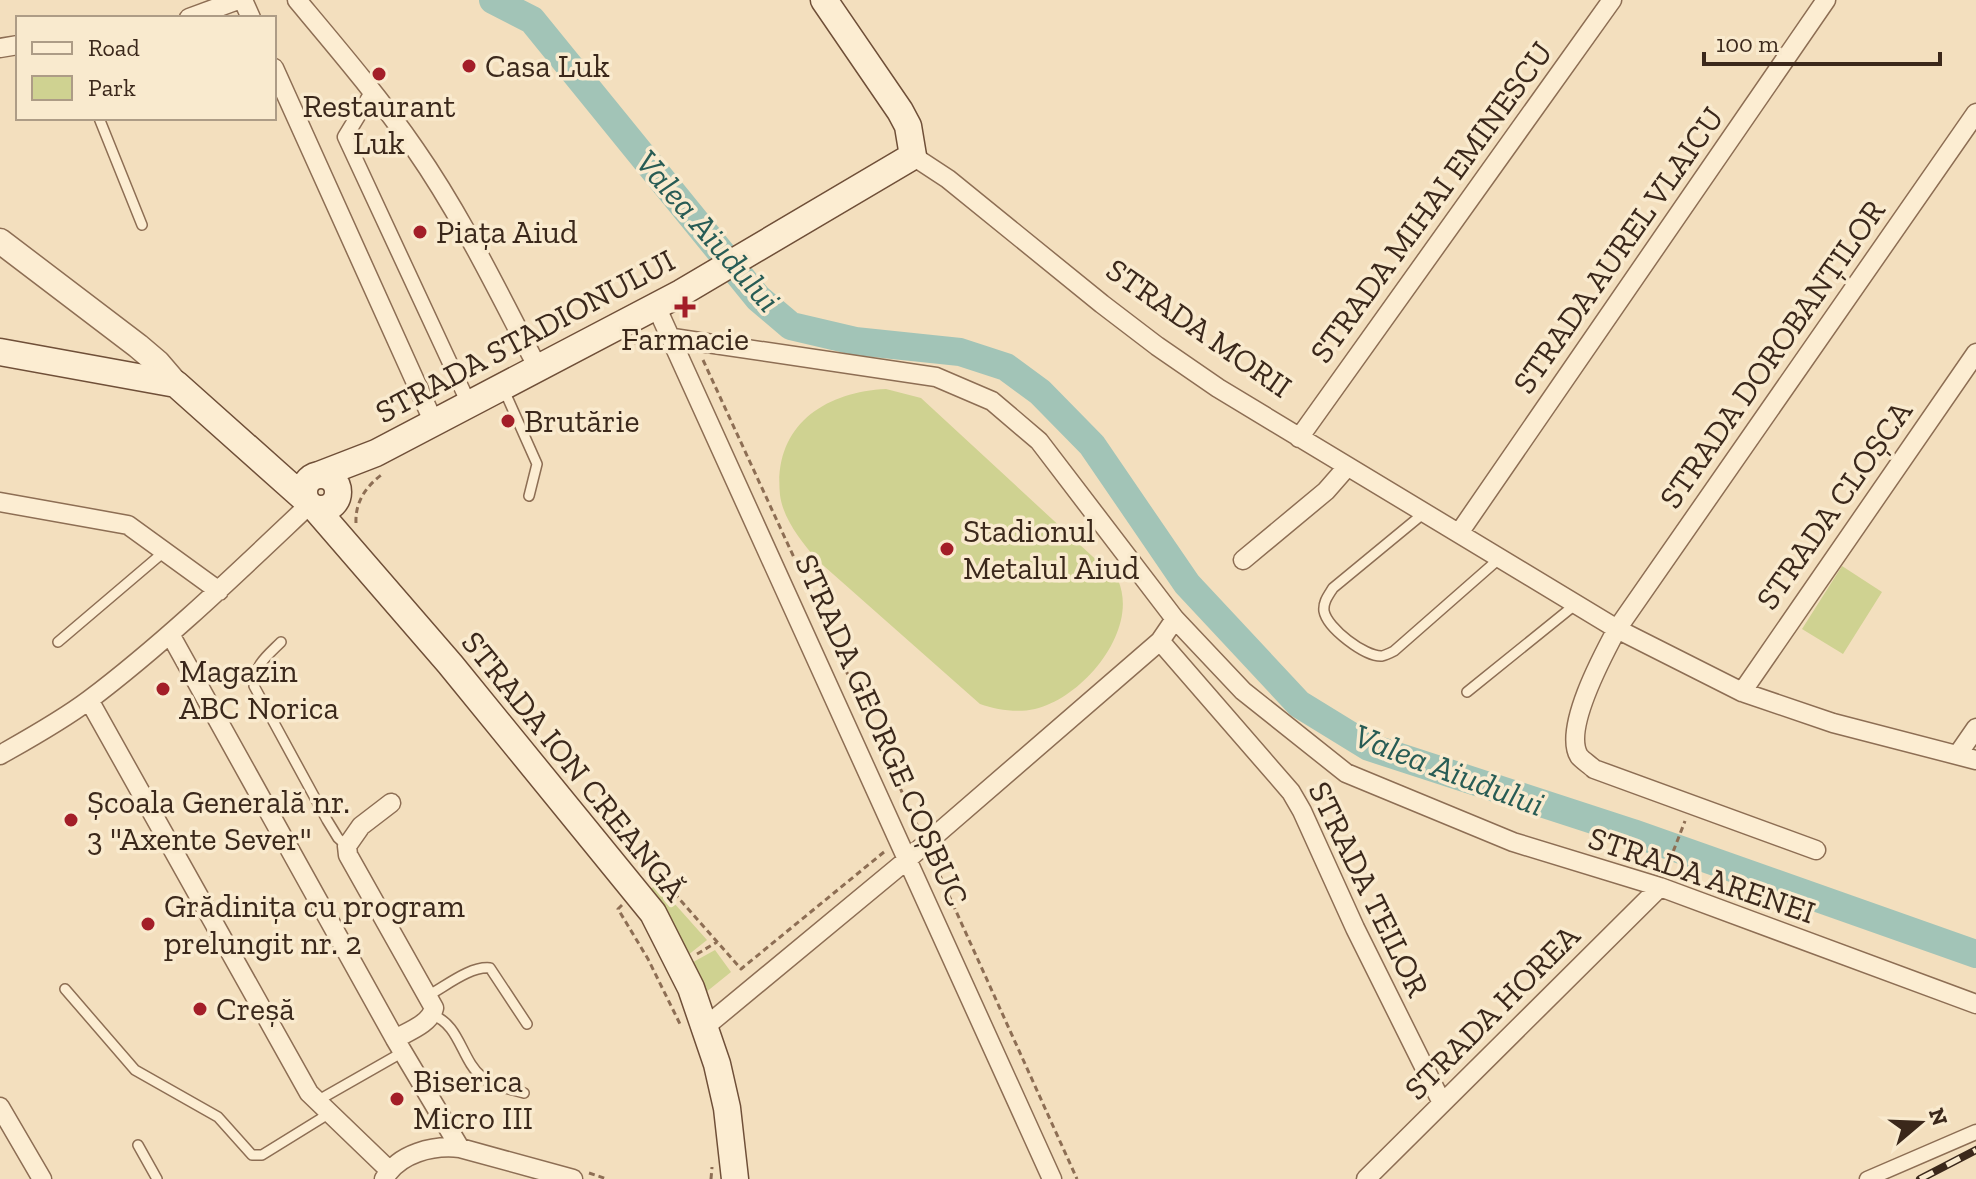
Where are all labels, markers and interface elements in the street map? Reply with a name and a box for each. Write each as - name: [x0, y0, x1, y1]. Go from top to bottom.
- legend: [16, 16, 276, 120]
- scale bar: [1704, 16, 1940, 66]
- text: 100 m: [1716, 29, 1779, 58]
- text: Road: [88, 33, 140, 62]
- street label: STRADA MIHAI EMINESCU: [1302, 34, 1560, 370]
- place label: Casa Luk: [485, 47, 610, 85]
- marker: Casa Luk: [460, 57, 478, 75]
- marker: Restaurant Luk: [370, 65, 388, 83]
- text: Park: [88, 73, 136, 102]
- place label: Restaurant Luk: [303, 87, 456, 162]
- street label: STRADA AUREL VLAICU: [1505, 99, 1731, 401]
- water label: Valea Aiudului: [627, 142, 789, 320]
- street label: STRADA DOROBANȚILOR: [1651, 193, 1893, 515]
- place label: Piața Aiud: [436, 213, 578, 251]
- marker: Piața Aiud: [411, 223, 429, 241]
- street label: STRADA STADIONULUI: [369, 241, 681, 431]
- street label: STRADA MORII: [1099, 250, 1299, 406]
- marker: Farmacie: [676, 298, 694, 316]
- place label: Farmacie: [621, 320, 749, 358]
- street label: STRADA CLOȘCA: [1748, 393, 1920, 617]
- place label: Brutărie: [524, 402, 640, 440]
- marker: Brutărie: [499, 412, 517, 430]
- place label: Stadionul Metalul Aiud: [963, 512, 1140, 587]
- marker: Stadionul Metalul Aiud: [938, 540, 956, 558]
- street label: STRADA GEORGE COȘBUC: [787, 548, 977, 912]
- street label: STRADA ION CREANGĂ: [454, 624, 694, 908]
- place label: Magazin ABC Norica: [179, 652, 339, 727]
- marker: Magazin ABC Norica: [154, 680, 172, 698]
- water label: Valea Aiudului: [1348, 715, 1550, 825]
- street label: STRADA TEILOR: [1301, 775, 1438, 1003]
- place label: Școala Generală nr. 3 "Axente Sever": [87, 783, 350, 858]
- marker: Școala Generală nr. 3 "Axente Sever": [62, 811, 80, 829]
- street label: STRADA ARENEI: [1584, 818, 1820, 932]
- place label: Grădinița cu program prelungit nr. 2: [164, 887, 465, 962]
- marker: Grădinița cu program prelungit nr. 2: [139, 915, 157, 933]
- street label: STRADA HOREA: [1397, 916, 1588, 1107]
- place label: Creșă: [216, 990, 295, 1028]
- marker: Creșă: [191, 1000, 209, 1018]
- place label: Biserica Micro III: [413, 1062, 533, 1137]
- north arrow: [1880, 1083, 1960, 1163]
- marker: Biserica Micro III: [388, 1090, 406, 1108]
- text: N: [1923, 1104, 1954, 1129]

